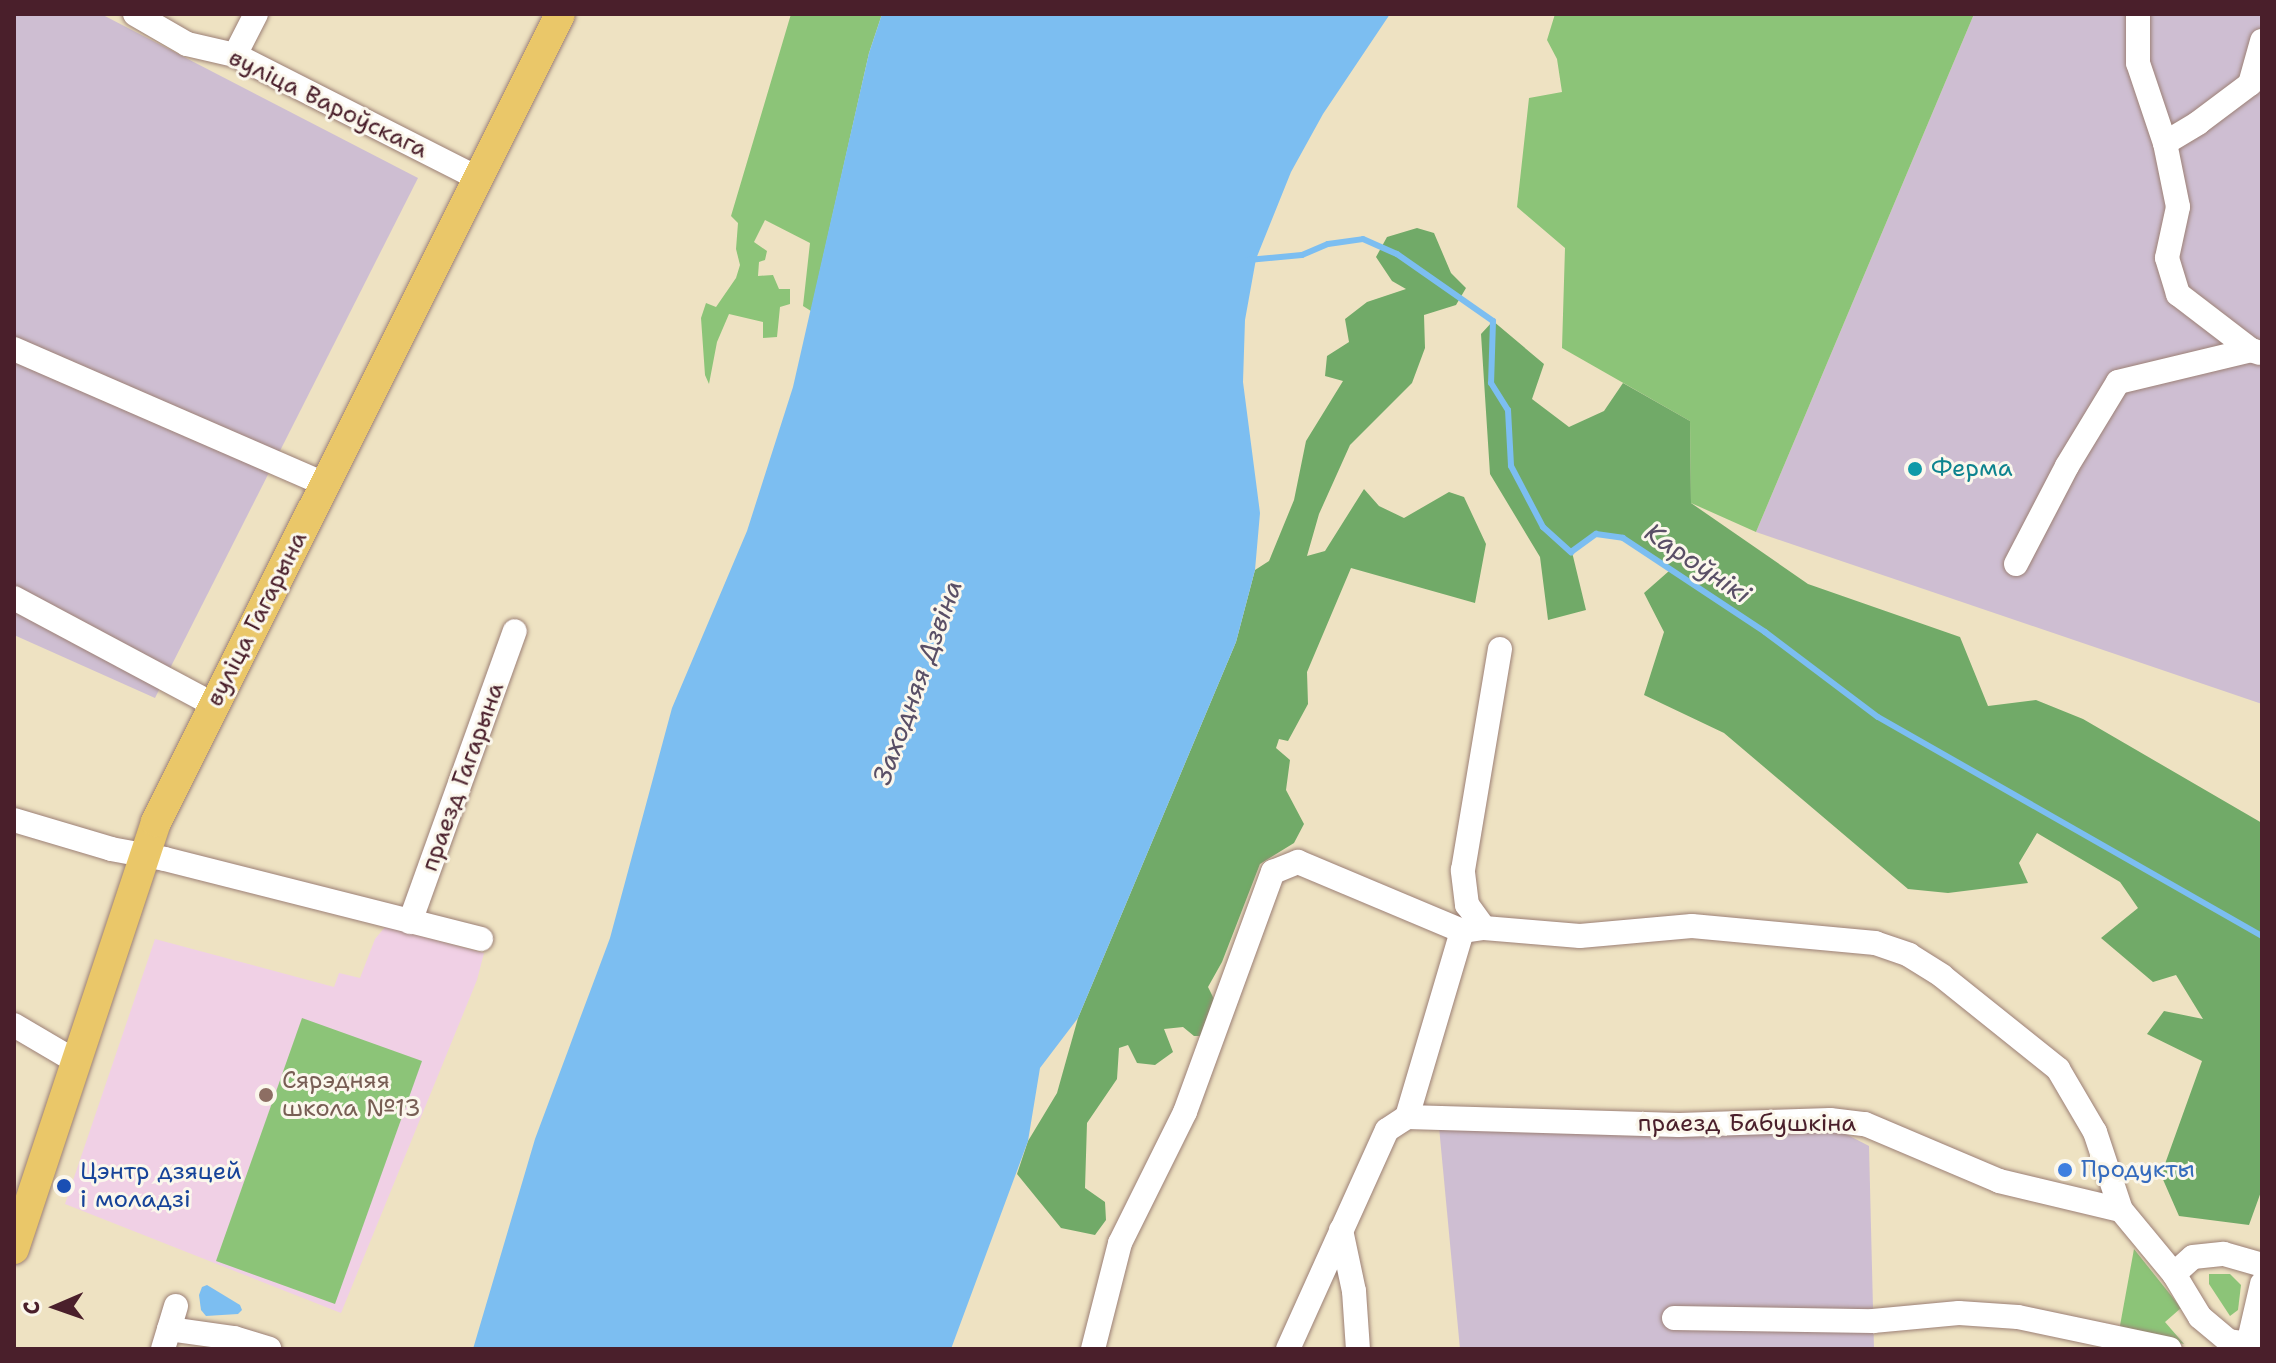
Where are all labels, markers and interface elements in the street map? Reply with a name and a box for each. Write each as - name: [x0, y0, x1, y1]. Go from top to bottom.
- street label: вуліца Вароўскага: [224, 43, 432, 165]
- place label: Ферма: [1931, 455, 2013, 483]
- marker: Ферма: [1906, 460, 1924, 478]
- water label: Кароўнікі: [1639, 516, 1757, 610]
- street label: вуліца Гагарына: [200, 527, 314, 711]
- water label: Заходняя Дзвіна: [866, 576, 968, 788]
- street label: праезд Гагарына: [415, 679, 511, 875]
- place label: Сярэдняя школа №13: [282, 1067, 421, 1123]
- marker: Сярэдняя школа №13: [257, 1086, 275, 1104]
- street label: праезд Бабушкіна: [1638, 1110, 1856, 1138]
- place label: Продукты: [2081, 1156, 2195, 1184]
- place label: Цэнтр дзяцей і моладзі: [80, 1158, 242, 1214]
- marker: Продукты: [2056, 1161, 2074, 1179]
- marker: Цэнтр дзяцей і моладзі: [55, 1177, 73, 1195]
- north arrow: [16, 1267, 96, 1347]
- text: С: [17, 1301, 46, 1315]

